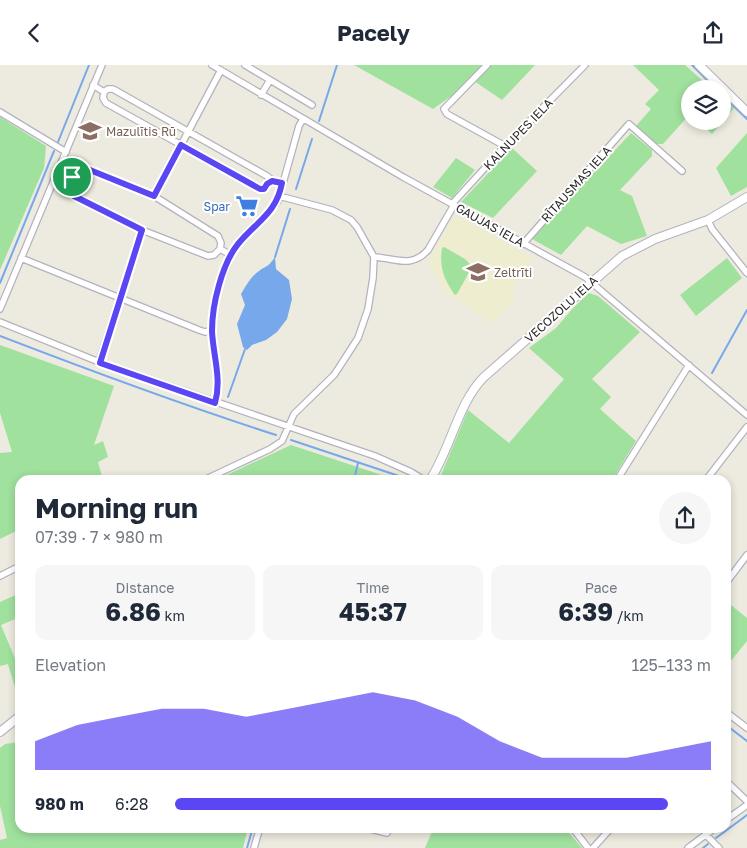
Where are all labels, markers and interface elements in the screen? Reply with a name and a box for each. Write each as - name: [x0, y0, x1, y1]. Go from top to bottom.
- icon: back: [20, 19, 48, 47]
- text: Pacely: [337, 19, 410, 46]
- icon: share: [699, 19, 727, 47]
- map controls: [681, 80, 731, 130]
- button: layers: [681, 80, 731, 130]
- street label: KALNUPES IELA: [480, 95, 556, 173]
- school or university icon: Mazulītis Rū: [77, 118, 103, 144]
- place label: Mazulītis Rū: [106, 124, 176, 139]
- street label: RĪTAUSMAS IELA: [538, 143, 614, 225]
- pin: [51, 156, 93, 198]
- icon: arrive: [58, 163, 86, 191]
- supermarket icon: Spar: [234, 193, 260, 219]
- place label: Spar: [203, 199, 230, 214]
- street label: GAUJAS IELA: [453, 200, 527, 250]
- school or university icon: Zeltrīti: [465, 259, 491, 285]
- place label: Zeltrīti: [494, 265, 532, 280]
- street label: VECOZOLU IELA: [522, 272, 600, 346]
- text: Morning run: [35, 491, 198, 524]
- button: share: [659, 492, 711, 544]
- text: 07:39 · 7 × 980 m: [35, 527, 163, 547]
- text: Distance: [116, 579, 174, 596]
- text: Time: [357, 579, 389, 596]
- text: Pace: [585, 579, 617, 596]
- text: 6.86: [105, 596, 161, 627]
- text: 45:37: [339, 596, 407, 627]
- text: 6:39: [558, 596, 613, 627]
- text: km: [161, 607, 185, 624]
- text: /km: [613, 607, 644, 624]
- text: Elevation: [35, 655, 106, 675]
- text: 125–133 m: [632, 655, 711, 675]
- text: 980 m: [35, 794, 84, 814]
- text: 6:28: [115, 794, 149, 814]

